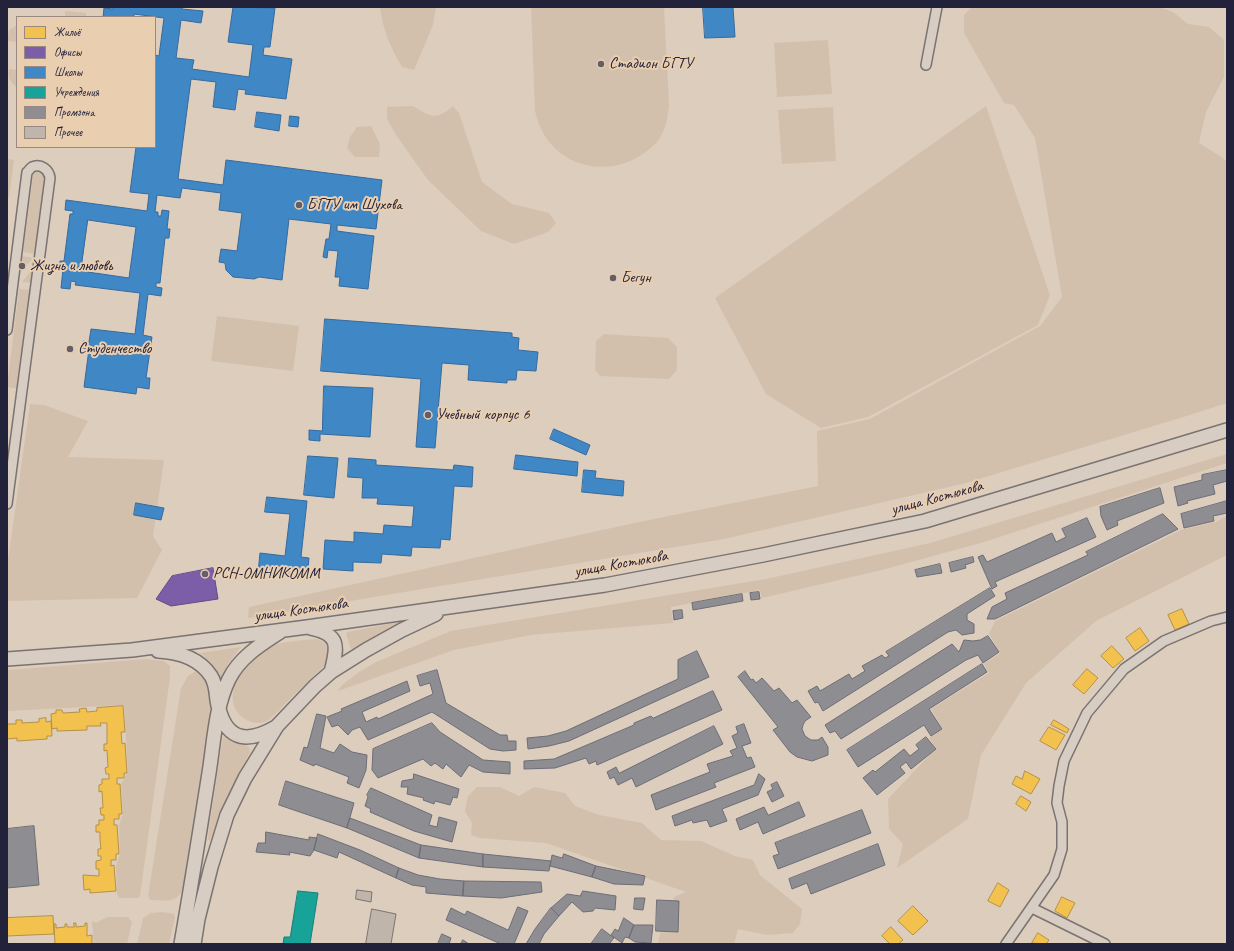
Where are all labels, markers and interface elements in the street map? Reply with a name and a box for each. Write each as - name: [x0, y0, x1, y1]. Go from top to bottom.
- legend: [16, 16, 156, 148]
- text: Жильё: [54, 24, 80, 40]
- text: Офисы: [54, 44, 81, 60]
- place label: Стадион БГТУ: [609, 54, 693, 74]
- marker: Стадион БГТУ: [596, 59, 606, 69]
- text: Школы: [54, 64, 82, 80]
- text: Учреждения: [54, 84, 99, 100]
- text: Промзона: [54, 104, 94, 120]
- text: Прочее: [54, 124, 82, 140]
- place label: БГТУ им Шухова: [307, 195, 402, 215]
- marker: БГТУ им Шухова: [294, 200, 304, 210]
- place label: Жизнь и любовь: [30, 256, 113, 276]
- marker: Жизнь и любовь: [17, 261, 27, 271]
- place label: Бегун: [621, 268, 651, 288]
- marker: Бегун: [608, 273, 618, 283]
- place label: Студенчество: [78, 339, 151, 359]
- marker: Студенчество: [65, 344, 75, 354]
- place label: Учебный корпус 6: [436, 405, 530, 425]
- marker: Учебный корпус 6: [423, 410, 433, 420]
- street label: улица Костюкова: [889, 477, 985, 519]
- street label: улица Костюкова: [573, 546, 669, 582]
- place label: РСН-ОМНИКОММ: [213, 564, 320, 584]
- marker: РСН-ОМНИКОММ: [200, 569, 210, 579]
- street label: улица Костюкова: [253, 594, 349, 626]

